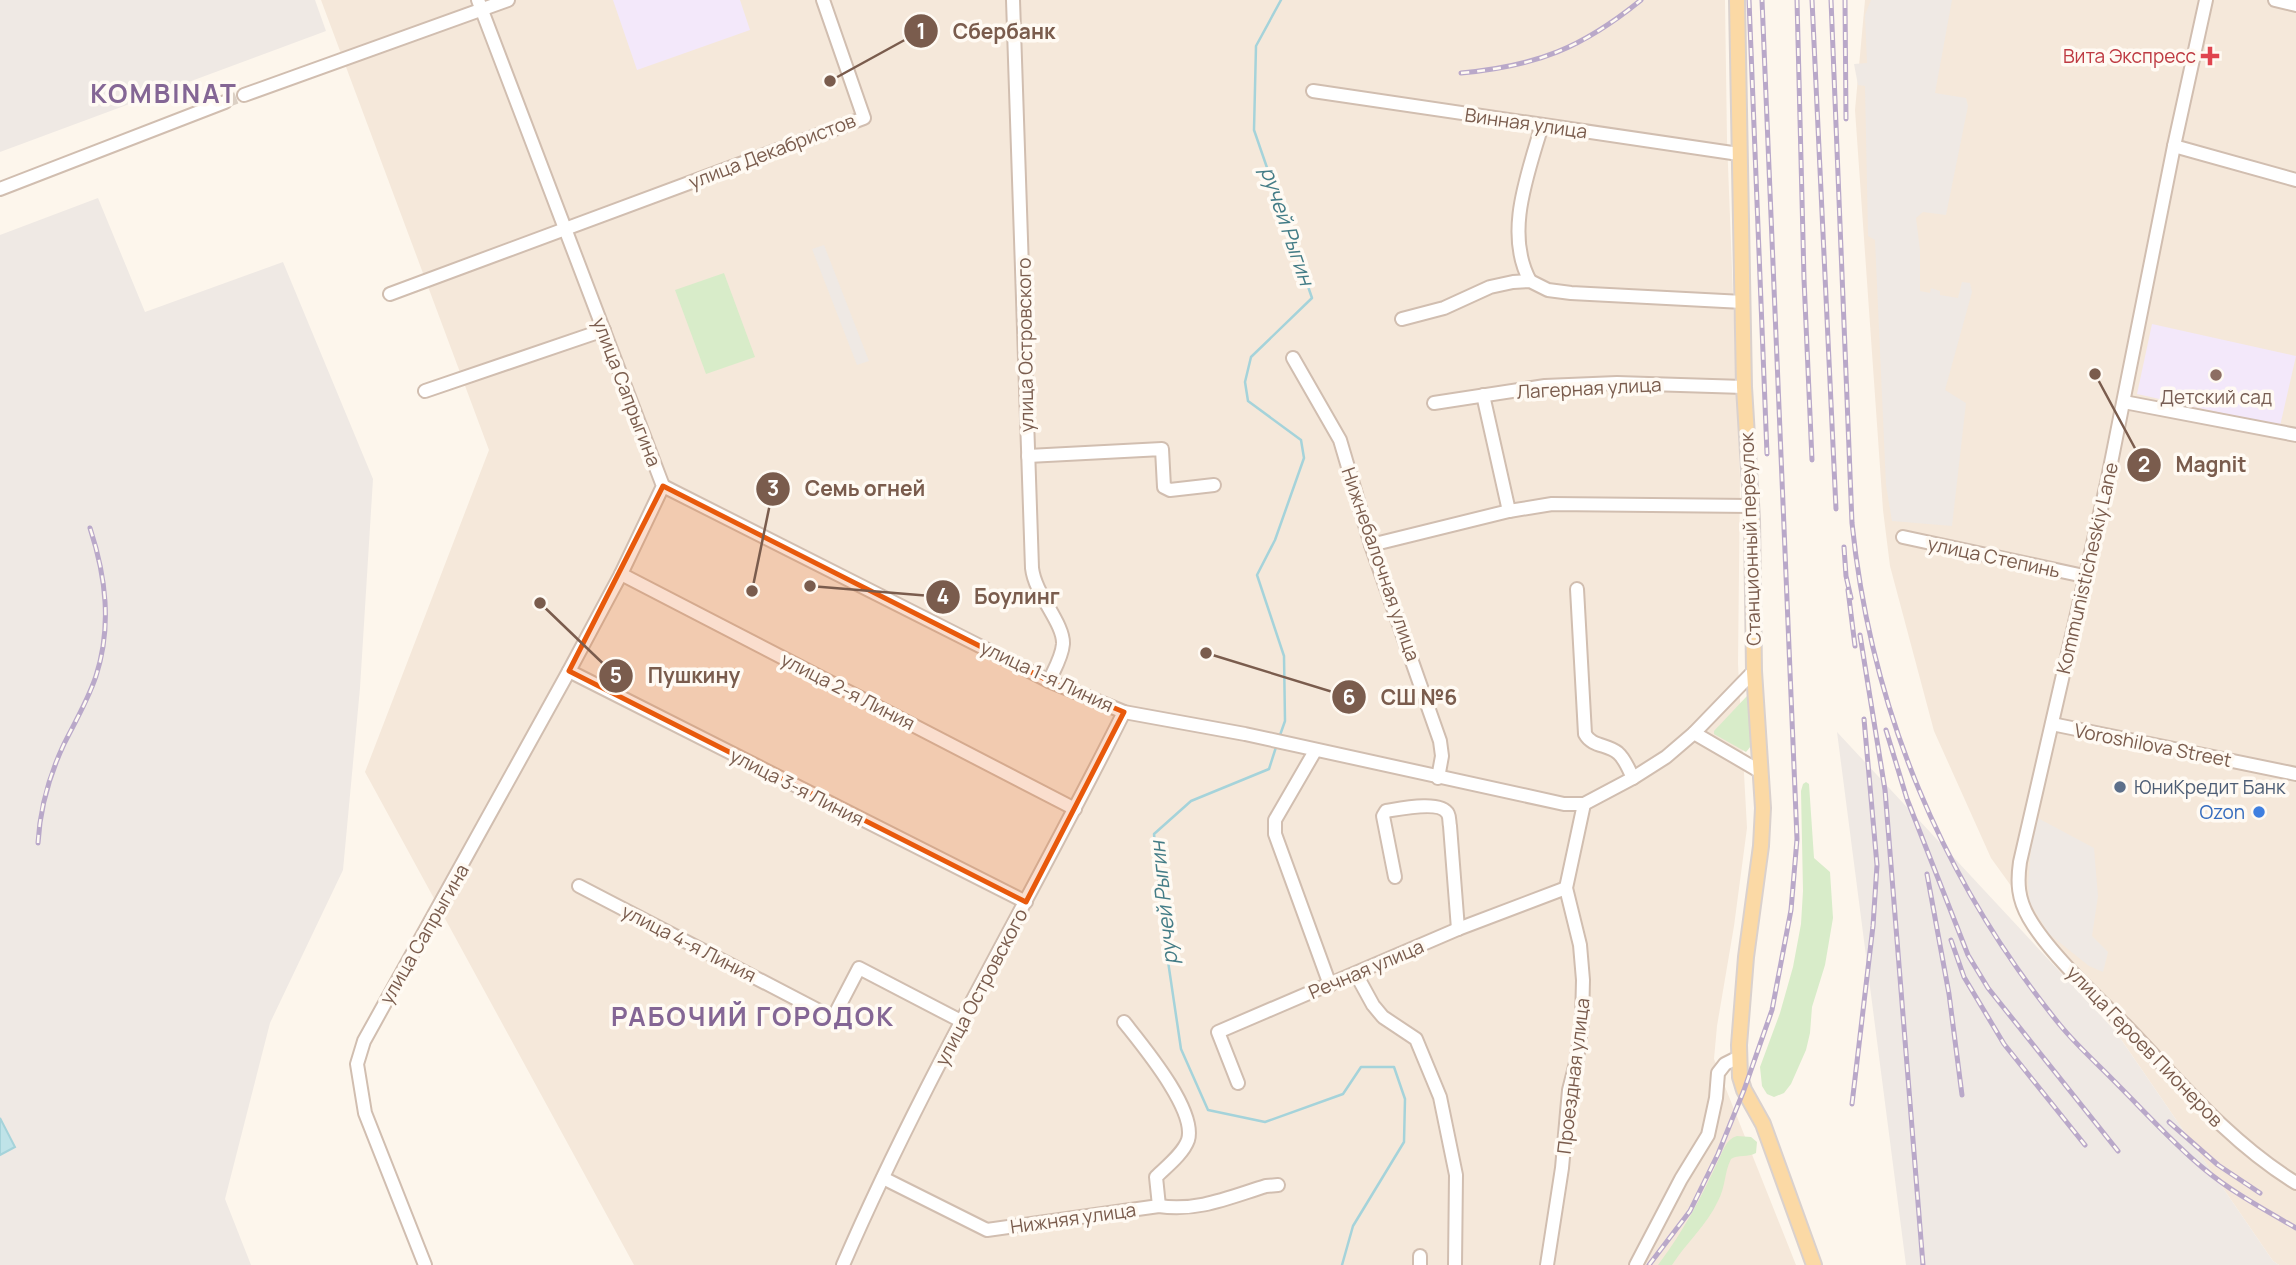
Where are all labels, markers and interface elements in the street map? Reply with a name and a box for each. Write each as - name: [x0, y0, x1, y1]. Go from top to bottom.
- callout: Сбербанк: [903, 10, 1069, 52]
- text: 1: [916, 17, 926, 45]
- text: Сбербанк: [953, 17, 1056, 45]
- place label: Вита Экспресс: [2063, 43, 2196, 69]
- marker: Вита Экспресс: [2202, 48, 2218, 64]
- district label: KOMBINAT: [90, 75, 238, 111]
- street label: Винная улица: [1463, 102, 1589, 144]
- street label: улица Декабристов: [685, 107, 859, 195]
- water label: ручей Рыгин: [1255, 163, 1322, 290]
- street label: улица Островского: [1010, 257, 1040, 433]
- street label: улица Сапрыгина: [587, 314, 667, 470]
- marker: Детский сад: [2208, 367, 2224, 383]
- street label: Лагерная улица: [1516, 371, 1662, 405]
- place label: Детский сад: [2160, 384, 2272, 410]
- street label: Станционный переулок: [1733, 431, 1767, 646]
- callout: Magnit: [2127, 444, 2261, 486]
- text: 2: [2138, 450, 2150, 478]
- text: Magnit: [2175, 450, 2247, 478]
- street label: Kommunisticheskiy Lane: [2050, 460, 2124, 676]
- street label: Нижнебалочная улица: [1336, 464, 1426, 664]
- callout: Семь огней: [755, 468, 939, 510]
- text: 3: [767, 474, 779, 502]
- text: Семь огней: [805, 474, 925, 502]
- street label: улица Степинь: [1925, 530, 2063, 584]
- callout: Боулинг: [925, 576, 1074, 618]
- text: 4: [937, 582, 949, 610]
- text: Боулинг: [974, 582, 1060, 610]
- street label: улица 1-я Линия: [976, 634, 1118, 718]
- street label: улица 2-я Линия: [777, 646, 919, 736]
- callout: Пушкину: [599, 655, 754, 697]
- text: 5: [610, 661, 622, 689]
- text: Пушкину: [648, 661, 740, 689]
- callout: СШ №6: [1332, 676, 1471, 718]
- text: 6: [1342, 683, 1356, 711]
- text: СШ №6: [1381, 683, 1457, 711]
- street label: Voroshilova Street: [2072, 717, 2234, 773]
- street label: улица 3-я Линия: [726, 742, 868, 832]
- place label: ЮниКредит Банк: [2134, 774, 2286, 800]
- marker: ЮниКредит Банк: [2112, 779, 2128, 795]
- place label: Ozon: [2199, 799, 2245, 825]
- marker: Ozon: [2251, 804, 2267, 820]
- water label: ручей Рыгин: [1142, 838, 1183, 966]
- street label: улица Сапрыгина: [373, 859, 475, 1009]
- street label: улица 4-я Линия: [617, 898, 761, 988]
- street label: улица Островского: [929, 904, 1033, 1070]
- street label: Речная улица: [1304, 933, 1428, 1005]
- street label: улица Героев Пионеров: [2061, 960, 2229, 1132]
- street label: Проездная улица: [1551, 996, 1595, 1156]
- district label: РАБОЧИЙ ГОРОДОК: [611, 998, 895, 1034]
- street label: Нижняя улица: [1008, 1196, 1138, 1240]

